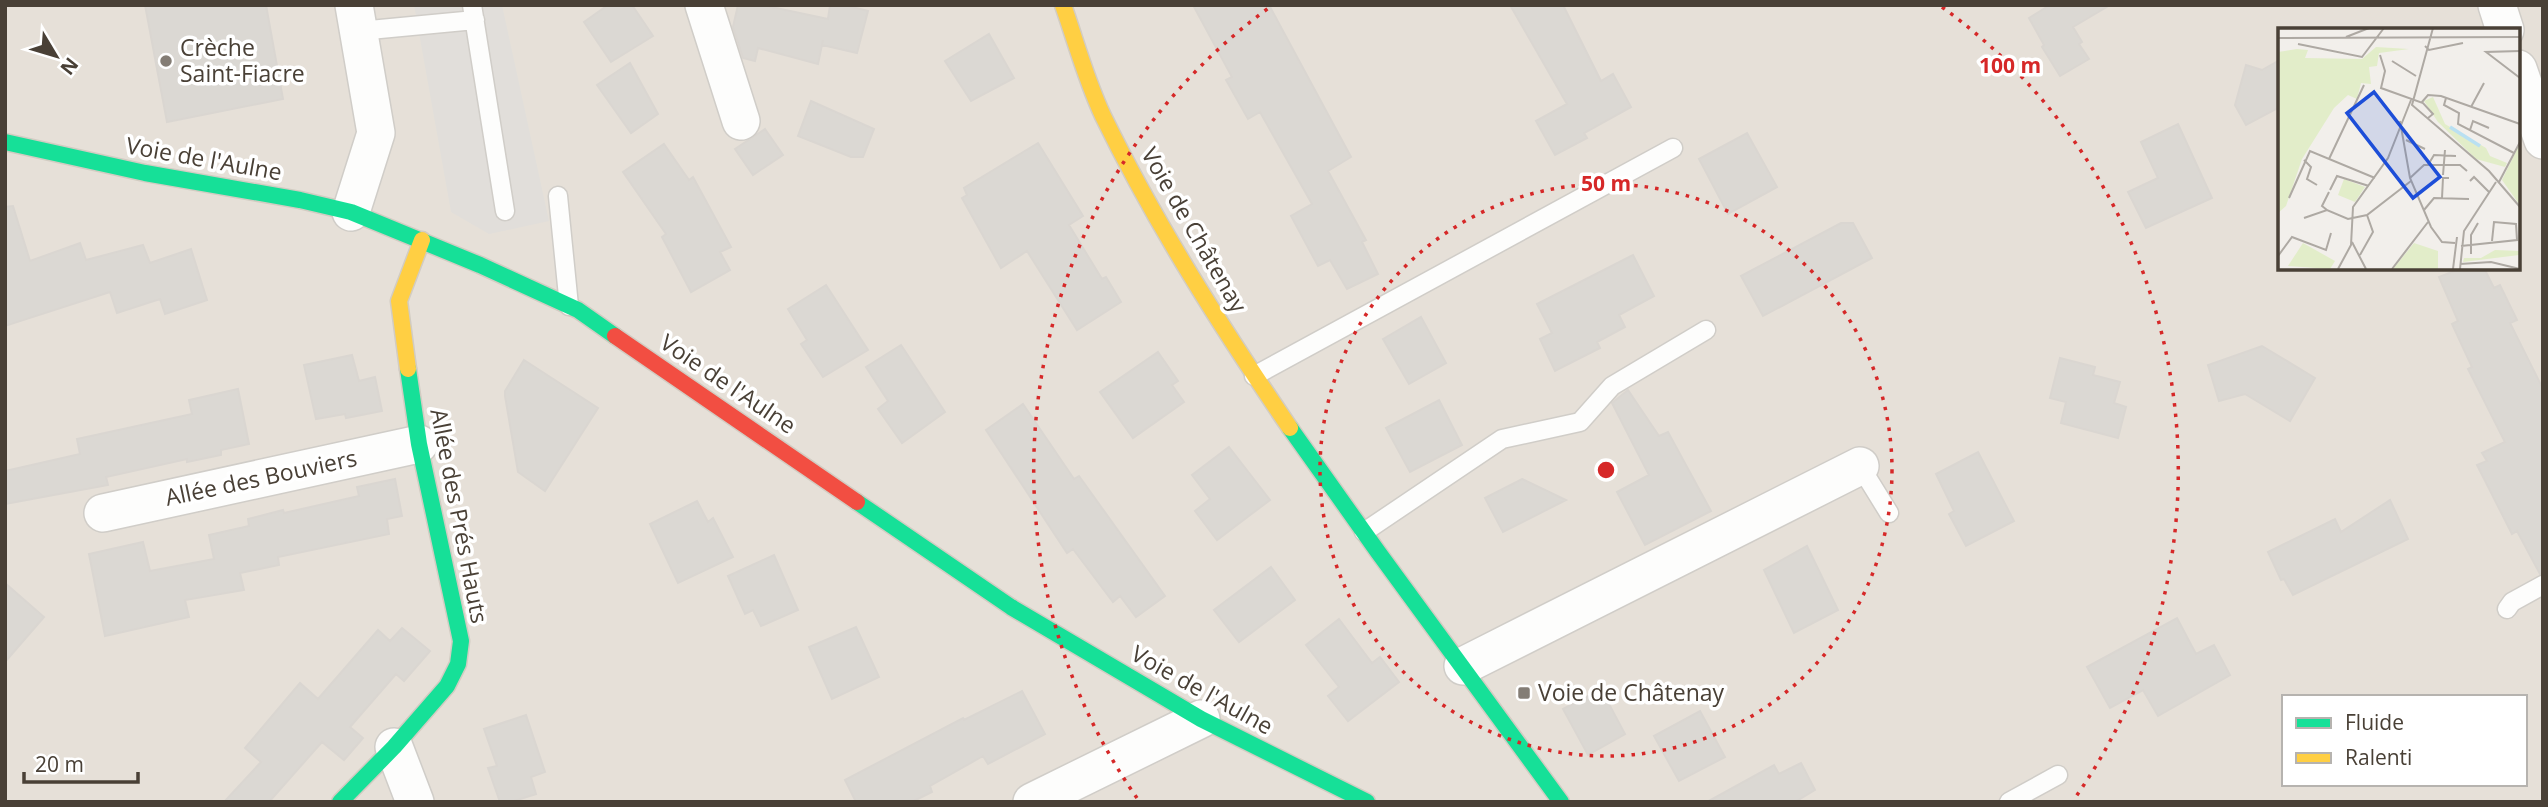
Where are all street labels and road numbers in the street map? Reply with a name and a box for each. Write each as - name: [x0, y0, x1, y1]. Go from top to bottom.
- street label: Voie de l'Aulne: [124, 129, 285, 187]
- street label: Voie de Châtenay: [1134, 141, 1255, 318]
- street label: Voie de l'Aulne: [654, 326, 803, 440]
- street label: Allée des Prés Hauts: [423, 406, 496, 626]
- street label: Allée des Bouviers: [162, 441, 360, 513]
- street label: Voie de l'Aulne: [1126, 637, 1279, 741]

